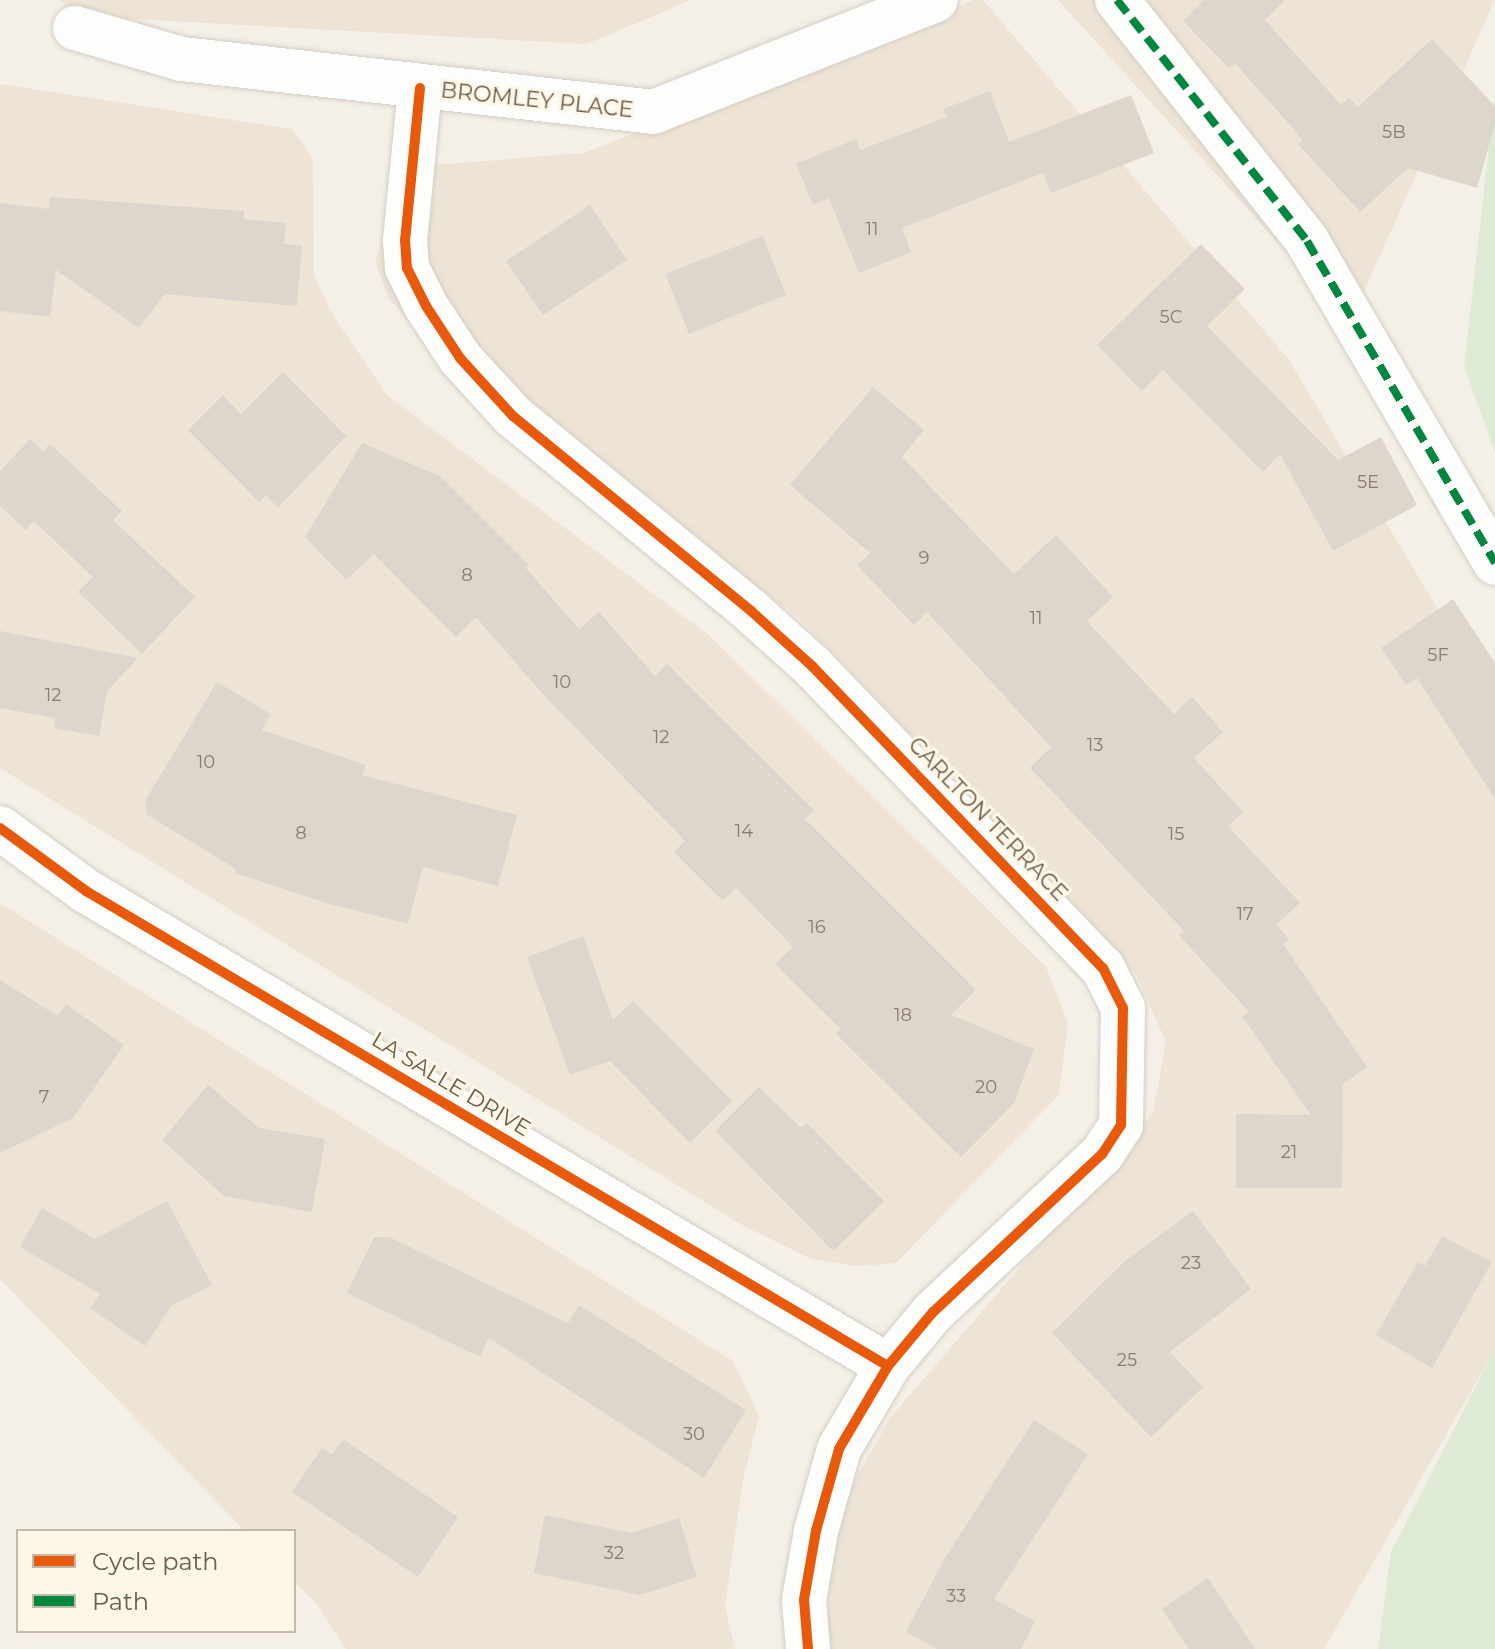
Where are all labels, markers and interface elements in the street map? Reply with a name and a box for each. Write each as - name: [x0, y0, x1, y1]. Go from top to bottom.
- street label: BROMLEY PLACE: [439, 77, 635, 123]
- house number: 5B: [1382, 121, 1406, 143]
- house number: 11: [866, 218, 878, 240]
- house number: 5C: [1160, 306, 1182, 328]
- house number: 5E: [1357, 471, 1379, 493]
- house number: 9: [919, 547, 929, 569]
- house number: 8: [461, 564, 473, 586]
- house number: 11: [1030, 607, 1042, 629]
- house number: 5F: [1427, 644, 1449, 666]
- house number: 10: [553, 671, 571, 693]
- house number: 12: [45, 684, 61, 706]
- house number: 12: [653, 726, 669, 748]
- street label: CARLTON TERRACE: [903, 732, 1073, 906]
- house number: 13: [1087, 734, 1103, 756]
- house number: 10: [197, 751, 215, 773]
- house number: 14: [735, 820, 753, 842]
- house number: 8: [295, 822, 307, 844]
- house number: 15: [1168, 823, 1184, 845]
- house number: 17: [1236, 903, 1254, 925]
- house number: 16: [808, 916, 826, 938]
- house number: 18: [894, 1004, 912, 1026]
- street label: LA SALLE DRIVE: [367, 1026, 535, 1142]
- house number: 20: [975, 1076, 997, 1098]
- house number: 7: [39, 1086, 49, 1108]
- house number: 21: [1281, 1141, 1297, 1163]
- house number: 23: [1181, 1252, 1201, 1274]
- house number: 25: [1117, 1349, 1137, 1371]
- house number: 30: [683, 1423, 705, 1445]
- legend: [16, 1529, 296, 1633]
- house number: 32: [604, 1542, 624, 1564]
- text: Cycle path: [92, 1547, 219, 1576]
- house number: 33: [946, 1585, 966, 1607]
- text: Path: [92, 1587, 149, 1616]

